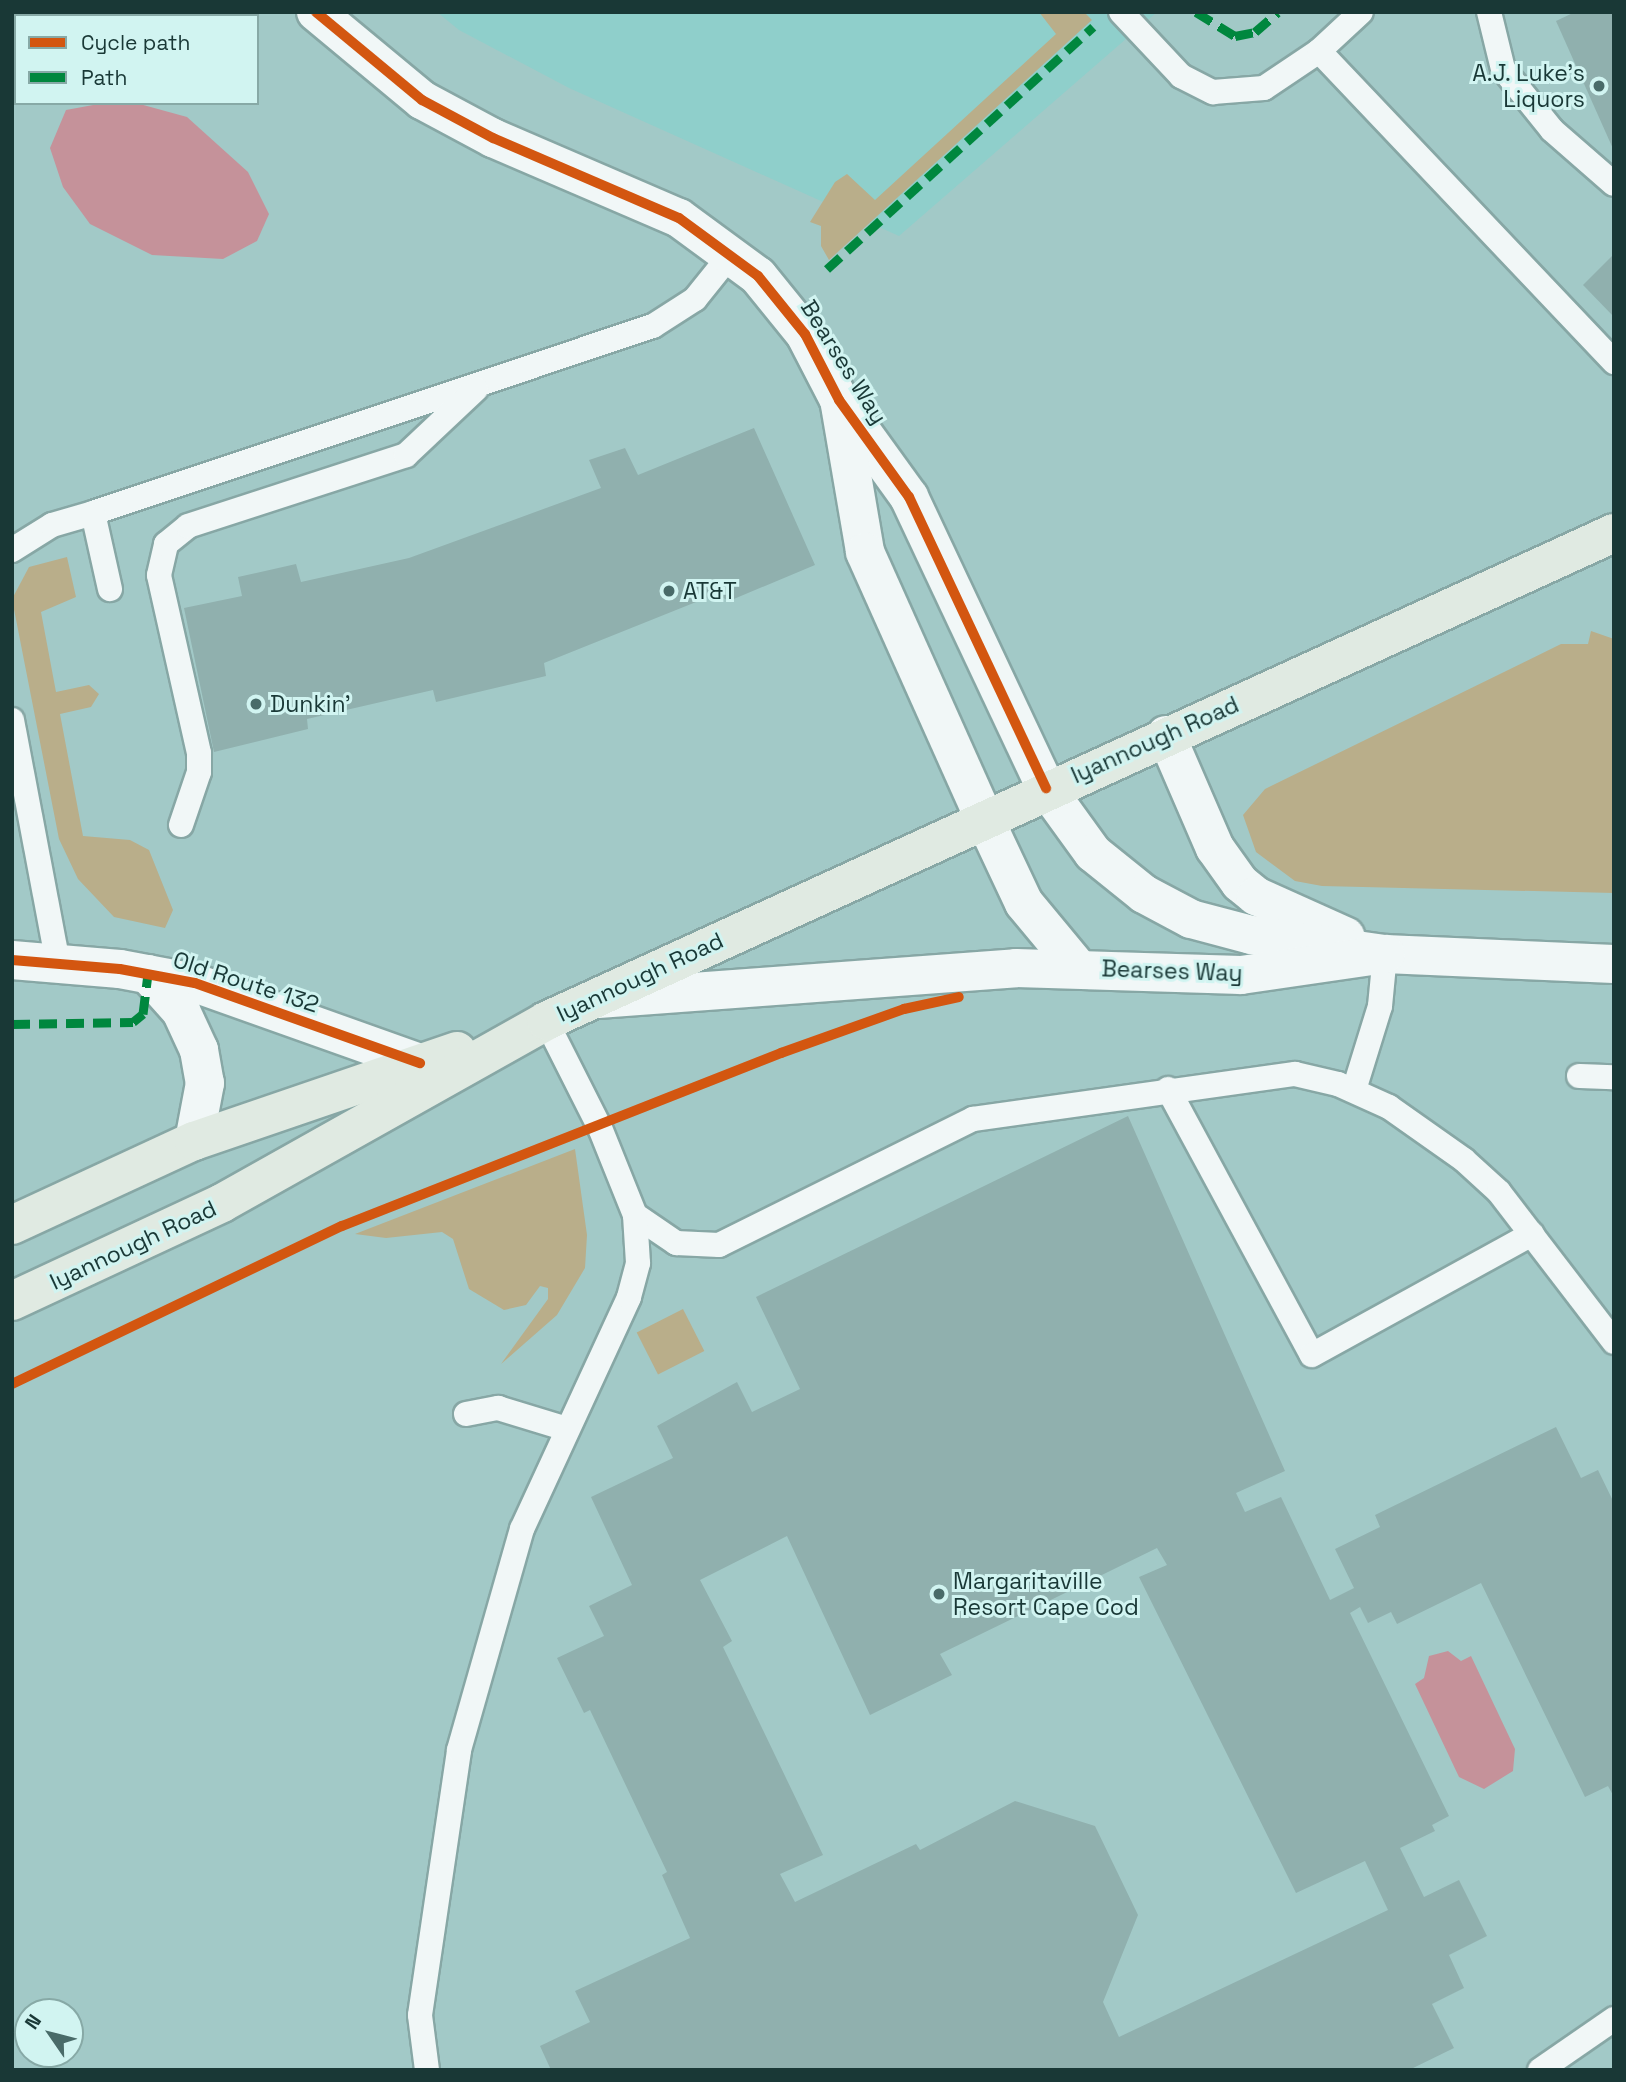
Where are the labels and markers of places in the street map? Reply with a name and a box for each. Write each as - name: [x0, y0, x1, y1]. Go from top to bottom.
- place label: A.J. Luke's Liquors: [1472, 59, 1585, 113]
- marker: A.J. Luke's Liquors: [1591, 78, 1607, 94]
- place label: AT&T: [683, 577, 737, 605]
- marker: AT&T: [661, 583, 677, 599]
- place label: Dunkin': [270, 690, 351, 718]
- marker: Dunkin': [248, 696, 264, 712]
- place label: Margaritaville Resort Cape Cod: [953, 1567, 1139, 1621]
- marker: Margaritaville Resort Cape Cod: [931, 1586, 947, 1602]

